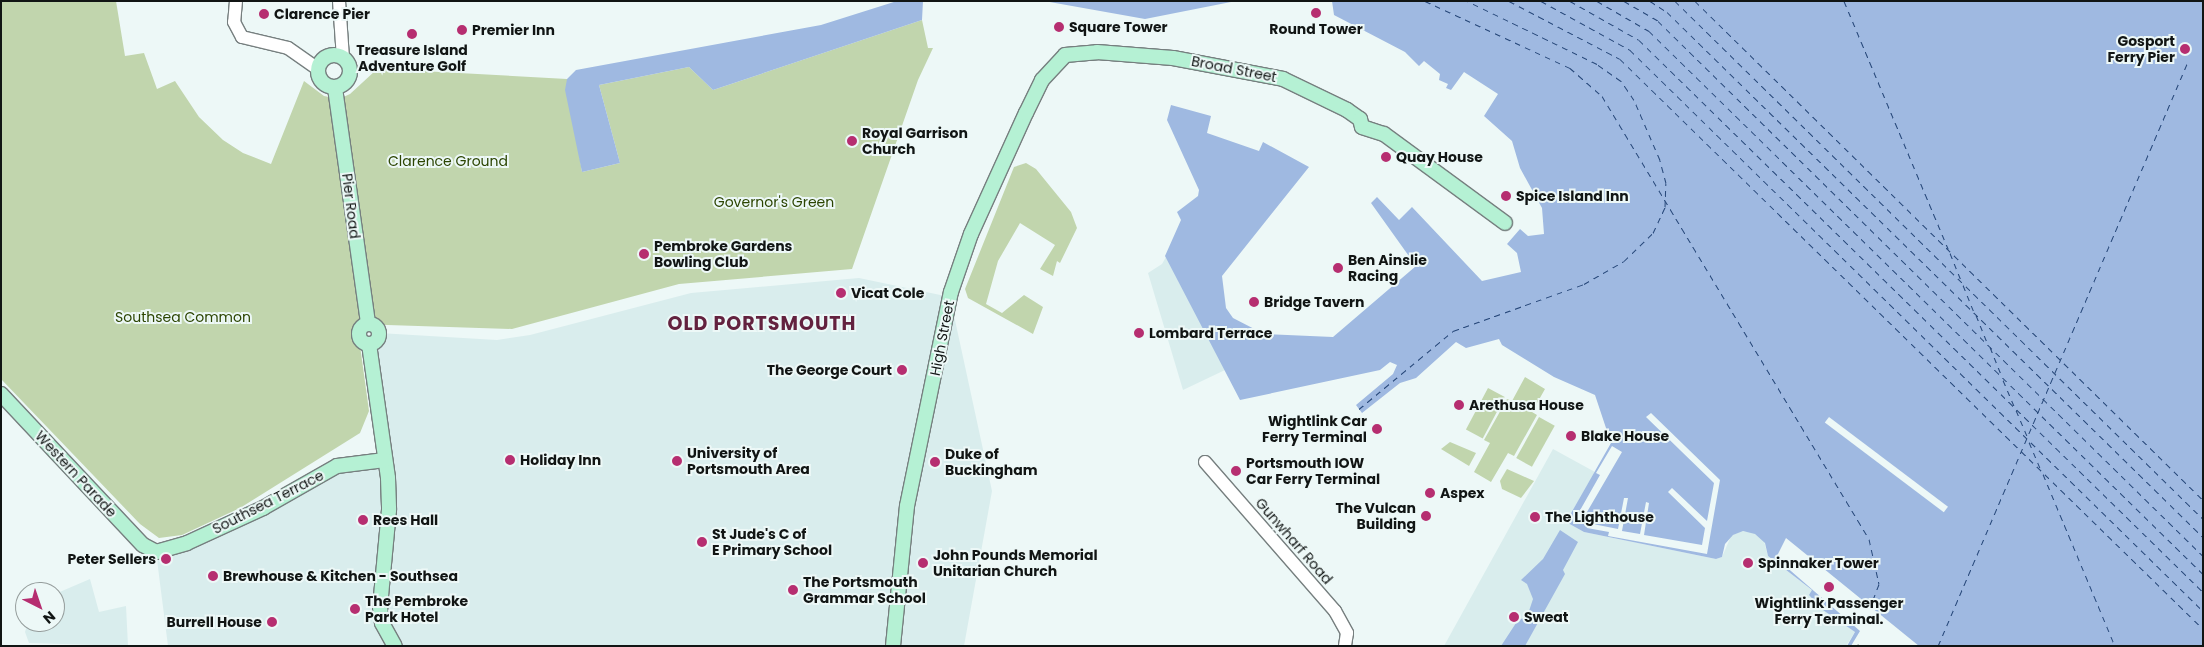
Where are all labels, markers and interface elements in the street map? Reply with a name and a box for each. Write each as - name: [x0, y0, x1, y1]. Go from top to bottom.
- place label: Clarence Pier: [274, 6, 370, 22]
- marker: Round Tower: [1310, 7, 1322, 19]
- marker: Clarence Pier: [258, 8, 270, 20]
- place label: Square Tower: [1069, 19, 1168, 35]
- marker: Square Tower: [1053, 21, 1065, 33]
- place label: Round Tower: [1269, 21, 1363, 37]
- place label: Premier Inn: [472, 22, 555, 38]
- marker: Premier Inn: [456, 24, 468, 36]
- marker: Treasure Island Adventure Golf: [406, 28, 418, 40]
- place label: Gosport Ferry Pier: [2107, 33, 2175, 65]
- place label: Treasure Island Adventure Golf: [356, 42, 468, 74]
- marker: Gosport Ferry Pier: [2179, 43, 2191, 55]
- street label: Broad Street: [1190, 53, 1278, 85]
- place label: Royal Garrison Church: [862, 125, 968, 158]
- marker: Royal Garrison Church: [846, 135, 858, 147]
- place label: Quay House: [1396, 149, 1483, 165]
- marker: Quay House: [1380, 151, 1392, 163]
- park label: Clarence Ground: [388, 153, 508, 169]
- street label: Pier Road: [339, 172, 363, 240]
- place label: Spice Island Inn: [1516, 188, 1629, 204]
- marker: Spice Island Inn: [1500, 190, 1512, 202]
- park label: Governor's Green: [714, 194, 834, 210]
- place label: Pembroke Gardens Bowling Club: [654, 238, 792, 270]
- marker: Pembroke Gardens Bowling Club: [638, 248, 650, 260]
- place label: Ben Ainslie Racing: [1348, 252, 1427, 284]
- marker: Ben Ainslie Racing: [1332, 262, 1344, 274]
- place label: Vicat Cole: [851, 285, 924, 301]
- marker: Vicat Cole: [835, 287, 847, 299]
- place label: Bridge Tavern: [1264, 294, 1365, 310]
- marker: Bridge Tavern: [1248, 296, 1260, 308]
- street label: High Street: [926, 299, 958, 377]
- park label: Southsea Common: [115, 309, 251, 325]
- district label: OLD PORTSMOUTH: [666, 313, 858, 335]
- place label: Lombard Terrace: [1149, 325, 1272, 341]
- marker: Lombard Terrace: [1133, 327, 1145, 339]
- place label: The George Court: [767, 362, 892, 378]
- marker: The George Court: [896, 364, 908, 376]
- place label: Arethusa House: [1469, 397, 1584, 413]
- marker: Arethusa House: [1453, 399, 1465, 411]
- place label: Wightlink Car Ferry Terminal: [1262, 413, 1367, 446]
- marker: Wightlink Car Ferry Terminal: [1371, 423, 1383, 435]
- street label: Western Parade: [32, 427, 120, 521]
- place label: Blake House: [1581, 428, 1669, 444]
- marker: Blake House: [1565, 430, 1577, 442]
- place label: University of Portsmouth Area: [687, 445, 810, 478]
- place label: Duke of Buckingham: [945, 446, 1038, 478]
- place label: Holiday Inn: [520, 452, 601, 468]
- marker: Holiday Inn: [504, 454, 516, 466]
- marker: University of Portsmouth Area: [671, 455, 683, 467]
- place label: Portsmouth IOW Car Ferry Terminal: [1246, 455, 1380, 488]
- marker: Duke of Buckingham: [929, 456, 941, 468]
- marker: Portsmouth IOW Car Ferry Terminal: [1230, 465, 1242, 477]
- street label: Southsea Terrace: [210, 467, 326, 537]
- place label: Aspex: [1440, 485, 1484, 501]
- marker: Aspex: [1424, 487, 1436, 499]
- street label: Gunwharf Road: [1252, 494, 1336, 588]
- place label: The Vulcan Building: [1336, 500, 1416, 532]
- place label: The Lighthouse: [1545, 509, 1654, 525]
- marker: The Vulcan Building: [1420, 510, 1432, 522]
- marker: The Lighthouse: [1529, 511, 1541, 523]
- place label: Rees Hall: [373, 512, 438, 528]
- marker: Rees Hall: [357, 514, 369, 526]
- place label: St Jude's C of E Primary School: [712, 526, 832, 558]
- marker: St Jude's C of E Primary School: [696, 536, 708, 548]
- place label: John Pounds Memorial Unitarian Church: [933, 547, 1098, 580]
- place label: Peter Sellers: [67, 551, 156, 567]
- marker: Peter Sellers: [160, 553, 172, 565]
- place label: Spinnaker Tower: [1758, 555, 1879, 571]
- marker: John Pounds Memorial Unitarian Church: [917, 557, 929, 569]
- marker: Spinnaker Tower: [1742, 557, 1754, 569]
- place label: Brewhouse & Kitchen - Southsea: [223, 568, 458, 584]
- marker: Brewhouse & Kitchen - Southsea: [207, 570, 219, 582]
- place label: The Portsmouth Grammar School: [803, 574, 926, 606]
- marker: Wightlink Passenger Ferry Terminal.: [1823, 581, 1835, 593]
- north arrow: [15, 582, 65, 632]
- marker: The Portsmouth Grammar School: [787, 584, 799, 596]
- place label: The Pembroke Park Hotel: [365, 593, 468, 626]
- place label: Wightlink Passenger Ferry Terminal.: [1755, 595, 1903, 628]
- marker: The Pembroke Park Hotel: [349, 603, 361, 615]
- text: N: [39, 607, 60, 629]
- place label: Sweat: [1524, 609, 1569, 625]
- marker: Sweat: [1508, 611, 1520, 623]
- place label: Burrell House: [166, 614, 262, 630]
- marker: Burrell House: [266, 616, 278, 628]

